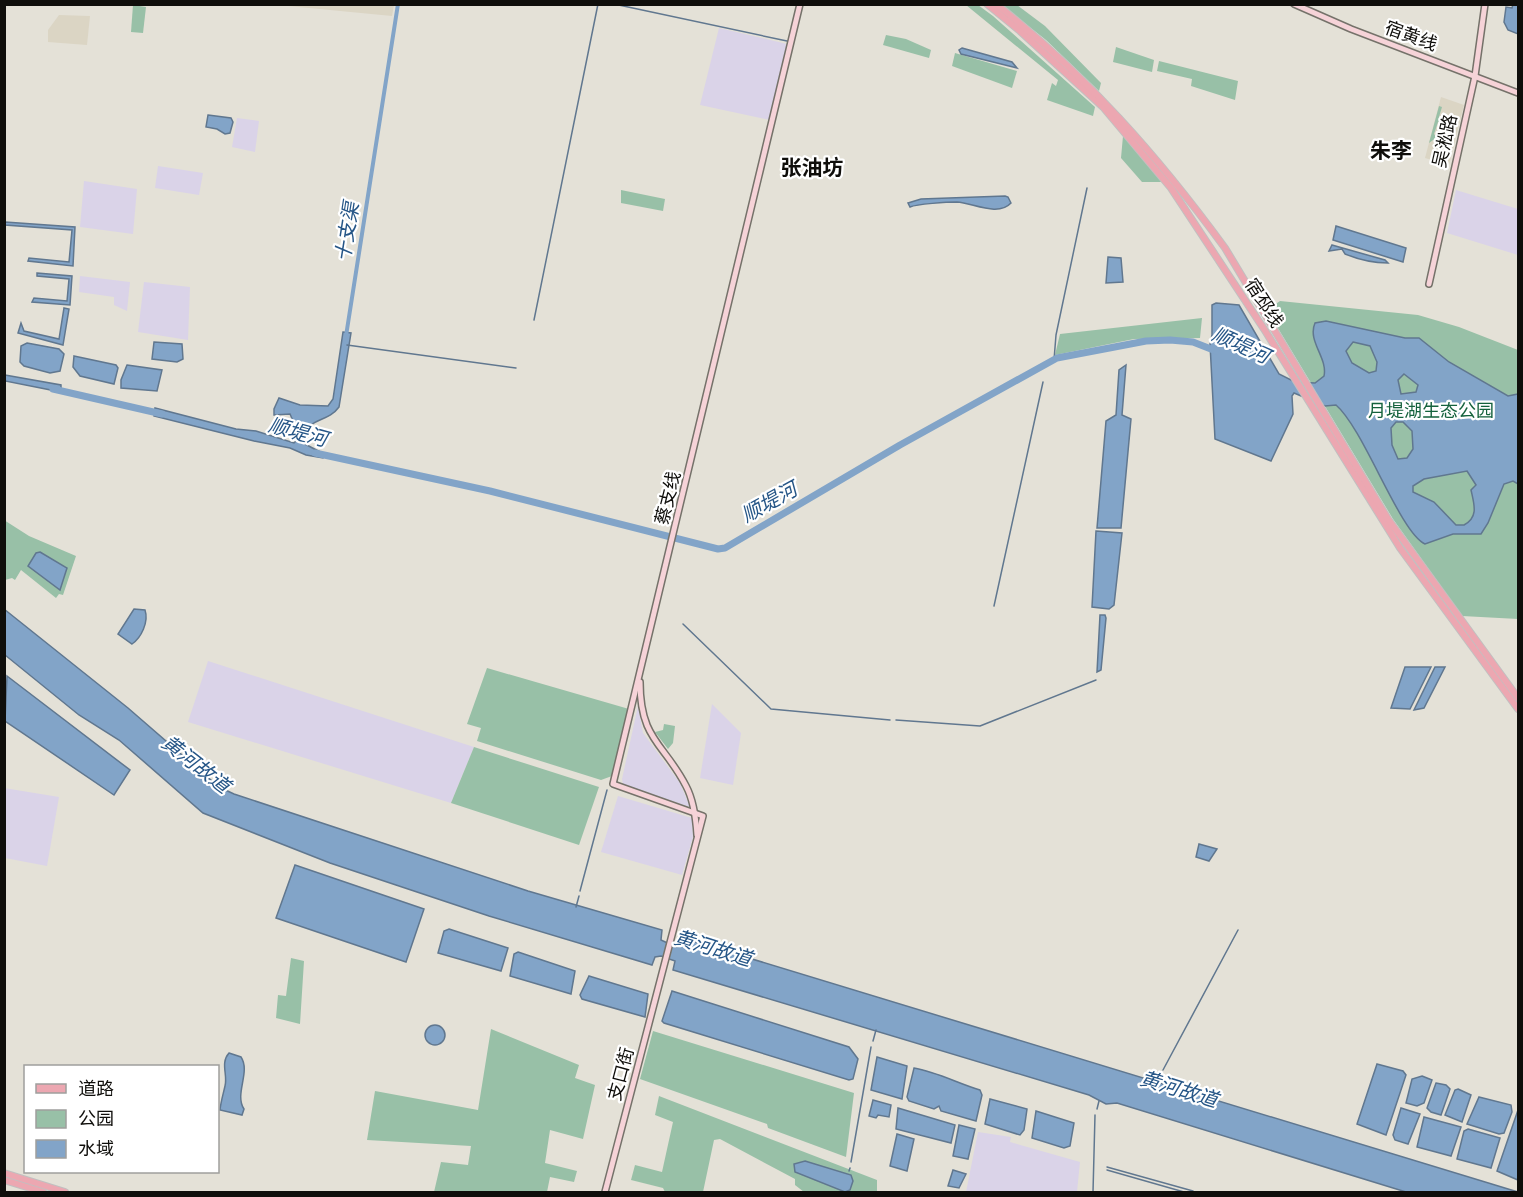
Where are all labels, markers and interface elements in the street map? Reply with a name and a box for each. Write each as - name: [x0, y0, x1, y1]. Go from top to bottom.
- street label: 宿黄线: [1382, 16, 1440, 55]
- street label: 吴淞路: [1428, 112, 1461, 170]
- district label: 朱李: [1370, 139, 1412, 163]
- district label: 张油坊: [781, 156, 844, 180]
- water label: 十支渠: [330, 198, 364, 264]
- street label: 宿邳线: [1241, 274, 1288, 331]
- water label: 顺堤河: [1209, 322, 1277, 370]
- park label: 月堤湖生态公园: [1368, 400, 1494, 421]
- water label: 顺堤河: [266, 413, 334, 452]
- street label: 蔡支线: [651, 469, 684, 527]
- water label: 顺堤河: [737, 475, 805, 527]
- water label: 黄河故道: [157, 730, 237, 800]
- water label: 黄河故道: [671, 925, 758, 972]
- street label: 支口街: [603, 1045, 638, 1103]
- legend: [24, 1065, 219, 1173]
- water label: 黄河故道: [1137, 1066, 1224, 1113]
- text: 道路: [78, 1078, 114, 1099]
- text: 公园: [78, 1108, 114, 1129]
- text: 水域: [78, 1138, 114, 1159]

